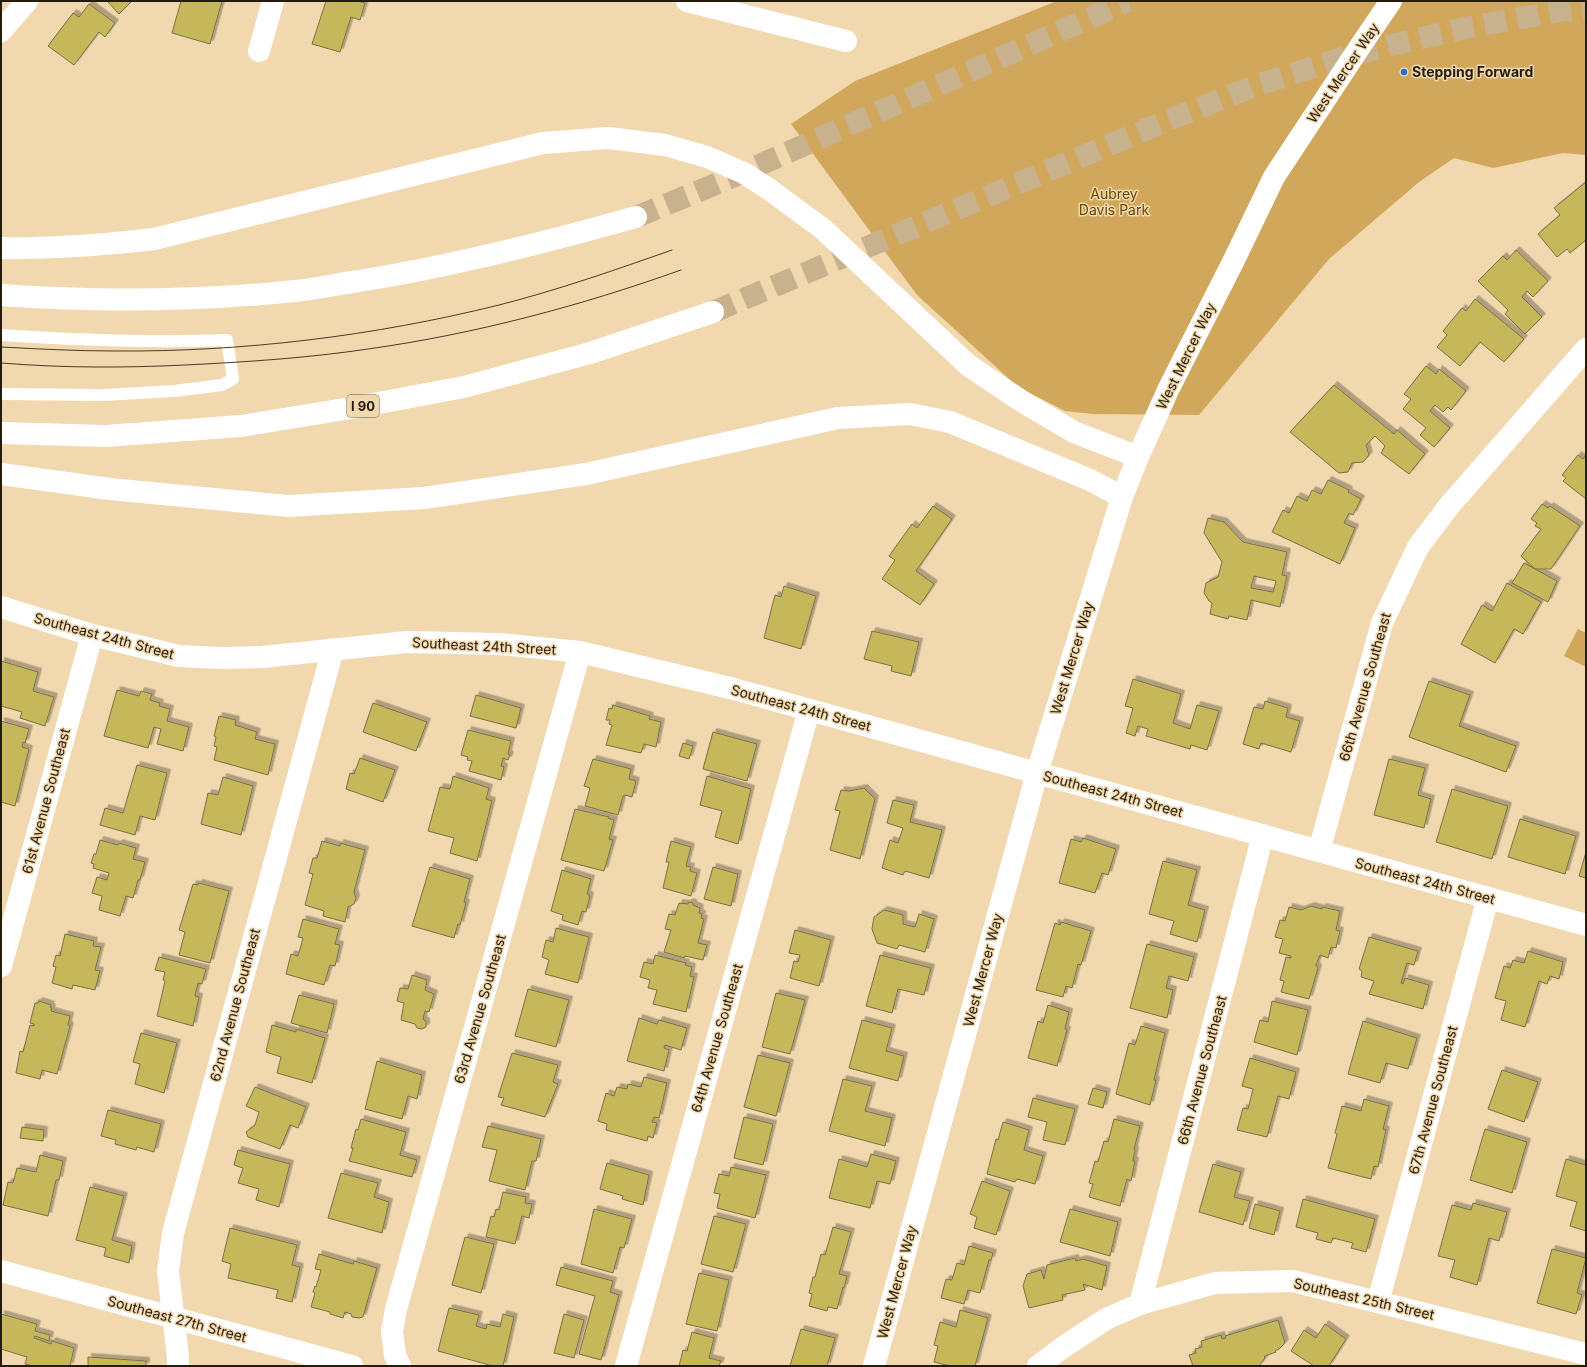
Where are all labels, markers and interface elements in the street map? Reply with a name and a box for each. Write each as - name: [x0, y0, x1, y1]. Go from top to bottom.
- street label: West Mercer Way: [1303, 19, 1382, 126]
- place label: Stepping Forward: [1412, 63, 1533, 80]
- marker: Stepping Forward: [1399, 67, 1409, 77]
- park label: Aubrey Davis Park: [1079, 185, 1149, 218]
- street label: West Mercer Way: [1152, 299, 1219, 412]
- road number: I 90: [347, 395, 379, 417]
- street label: West Mercer Way: [1046, 599, 1097, 716]
- street label: Southeast 24th Street: [32, 609, 176, 663]
- street label: 66th Avenue Southeast: [1335, 610, 1394, 763]
- street label: Southeast 24th Street: [412, 633, 557, 658]
- street label: Southeast 24th Street: [729, 681, 873, 735]
- street label: 61st Avenue Southeast: [18, 726, 73, 876]
- street label: Southeast 24th Street: [1041, 767, 1185, 821]
- street label: Southeast 24th Street: [1353, 854, 1497, 908]
- street label: West Mercer Way: [959, 911, 1006, 1029]
- street label: 62nd Avenue Southeast: [206, 926, 263, 1083]
- street label: 63rd Avenue Southeast: [450, 932, 509, 1086]
- street label: 64th Avenue Southeast: [687, 961, 746, 1114]
- street label: 66th Avenue Southeast: [1173, 993, 1230, 1146]
- street label: 67th Avenue Southeast: [1404, 1023, 1461, 1176]
- street label: West Mercer Way: [873, 1223, 920, 1341]
- street label: Southeast 25th Street: [1292, 1274, 1437, 1323]
- street label: Southeast 27th Street: [106, 1292, 249, 1345]

